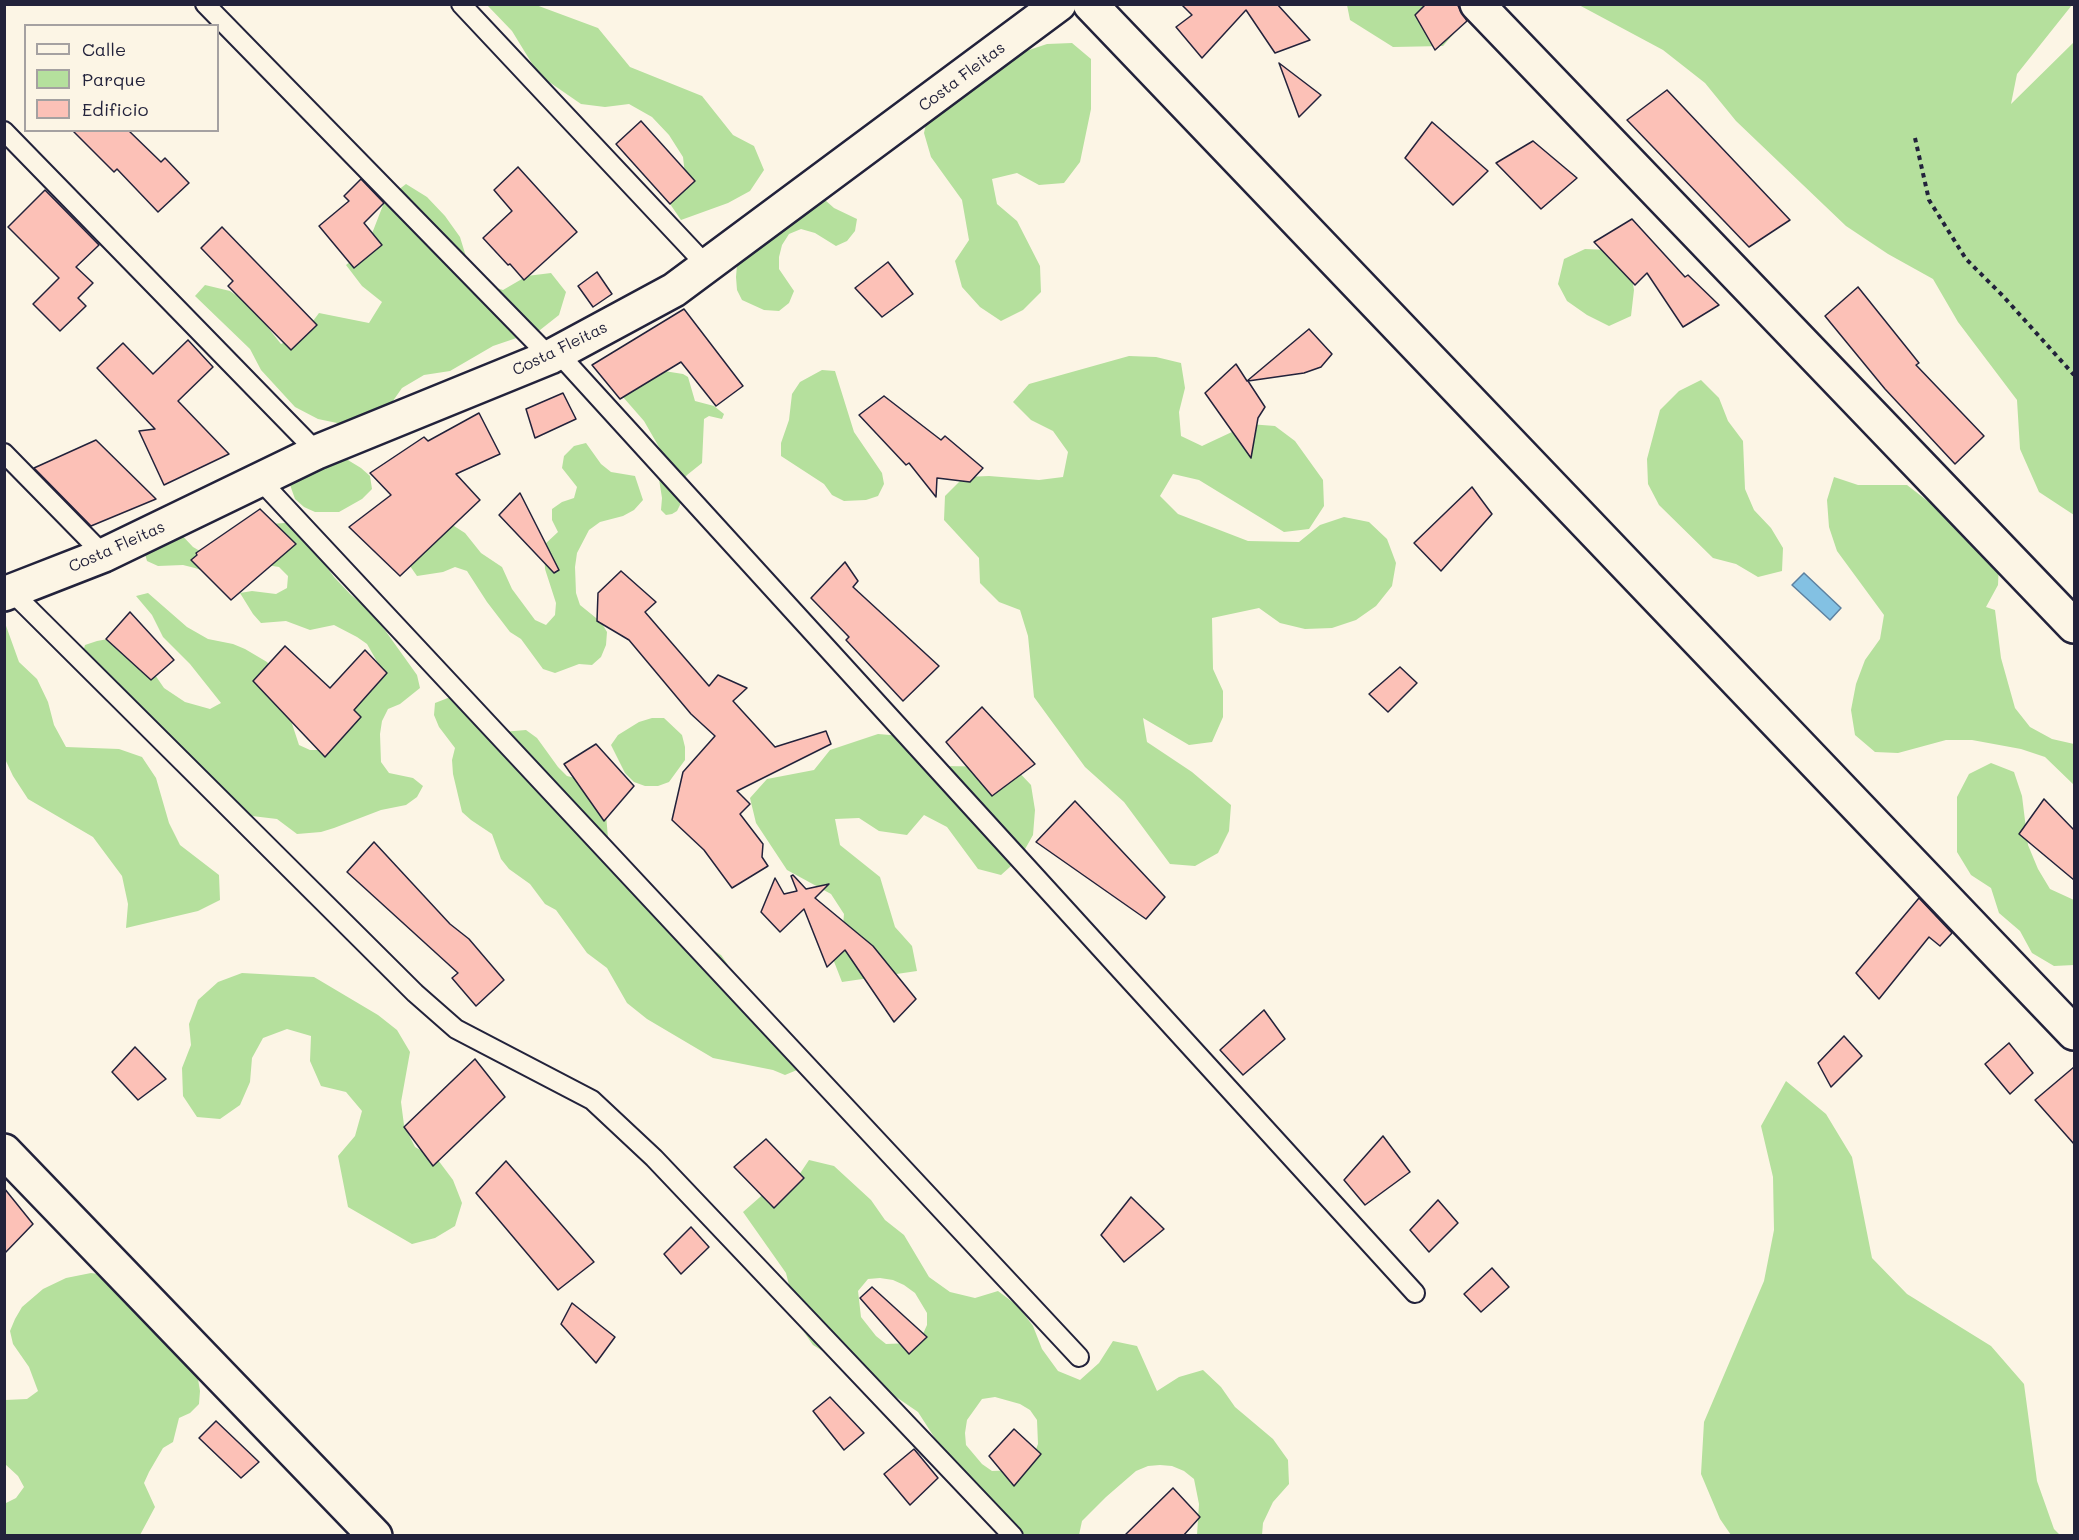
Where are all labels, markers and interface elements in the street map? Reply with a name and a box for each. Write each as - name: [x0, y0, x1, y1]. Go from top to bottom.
- legend: [24, 24, 219, 132]
- text: Calle: [82, 37, 126, 61]
- street label: Costa Fleitas: [915, 38, 1009, 116]
- text: Parque: [82, 67, 146, 91]
- text: Edificio: [82, 97, 149, 121]
- street label: Costa Fleitas: [509, 318, 611, 380]
- street label: Costa Fleitas: [66, 517, 168, 577]

